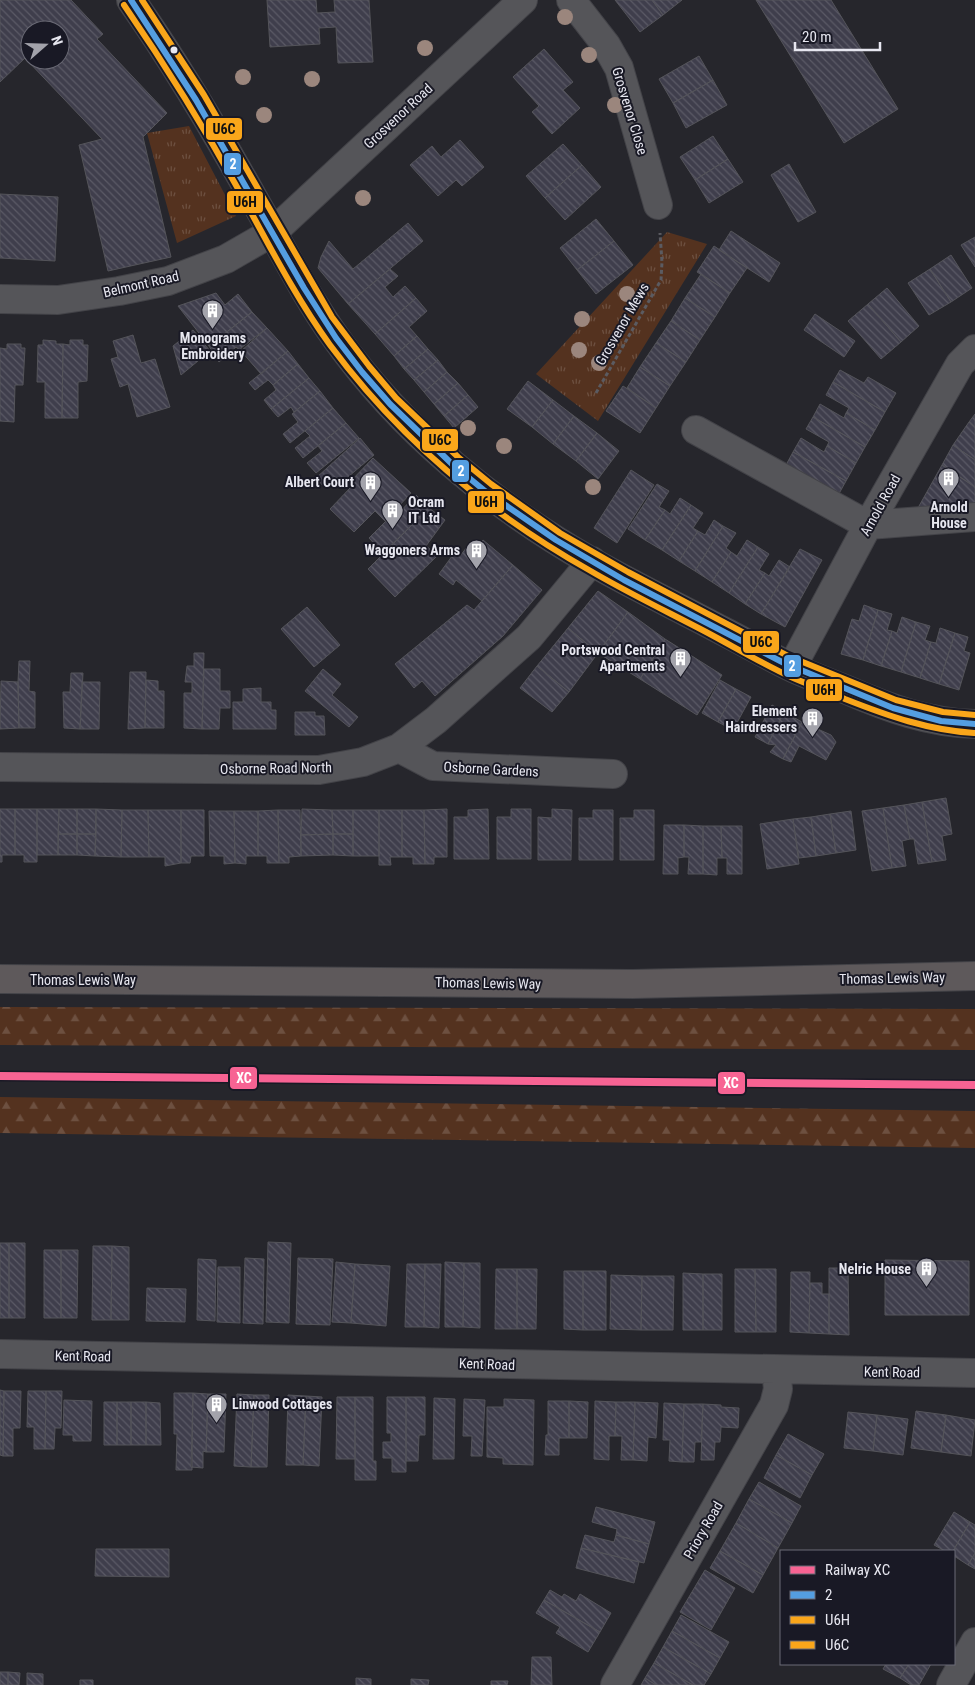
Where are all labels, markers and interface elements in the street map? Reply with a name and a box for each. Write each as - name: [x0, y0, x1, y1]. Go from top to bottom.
- north arrow: [20, 20, 70, 70]
- scale bar: [795, 20, 880, 52]
- text: 20 m: [802, 28, 832, 46]
- text: N: [48, 34, 66, 47]
- unlabelled marker: [169, 45, 179, 55]
- street label: Grosvenor Close: [609, 65, 651, 157]
- street label: Grosvenor Road: [360, 80, 436, 152]
- line badge: U6C: [205, 117, 243, 141]
- text: U6C: [212, 121, 236, 137]
- line badge: 2: [223, 152, 242, 176]
- text: 2: [229, 156, 237, 172]
- line badge: U6H: [226, 190, 264, 214]
- text: U6H: [233, 194, 257, 210]
- street label: Belmont Road: [102, 268, 180, 300]
- street label: Grosvenor Mews: [592, 280, 652, 368]
- building icon: Monograms Embroidery: [201, 298, 225, 329]
- place label: Monograms Embroidery: [180, 330, 246, 362]
- line badge: U6C: [421, 428, 459, 452]
- text: U6C: [428, 432, 452, 448]
- line badge: 2: [451, 459, 470, 483]
- text: 2: [457, 463, 465, 479]
- building icon: Arnold House: [937, 467, 961, 498]
- building icon: Albert Court: [358, 470, 382, 501]
- street label: Arnold Road: [857, 472, 903, 538]
- place label: Albert Court: [285, 474, 354, 490]
- line badge: U6H: [467, 490, 505, 514]
- place label: Ocram IT Ltd: [408, 494, 444, 526]
- text: U6H: [474, 494, 498, 510]
- building icon: Ocram IT Ltd: [380, 498, 404, 529]
- place label: Arnold House: [930, 499, 968, 531]
- building icon: Waggoners Arms: [464, 538, 488, 569]
- place label: Waggoners Arms: [365, 542, 460, 558]
- line badge: U6C: [742, 630, 780, 654]
- text: U6C: [749, 634, 773, 650]
- place label: Portswood Central Apartments: [561, 642, 665, 674]
- building icon: Portswood Central Apartments: [669, 646, 693, 677]
- line badge: 2: [783, 654, 802, 678]
- text: 2: [788, 658, 796, 674]
- line badge: U6H: [805, 678, 843, 702]
- text: U6H: [812, 682, 836, 698]
- place label: Element Hairdressers: [725, 703, 797, 735]
- building icon: Element Hairdressers: [801, 707, 825, 738]
- street label: Osborne Road North: [220, 759, 332, 777]
- street label: Osborne Gardens: [443, 759, 539, 779]
- street label: Thomas Lewis Way: [839, 969, 945, 987]
- street label: Thomas Lewis Way: [30, 972, 136, 988]
- street label: Thomas Lewis Way: [435, 974, 541, 992]
- line badge: XC: [229, 1066, 258, 1090]
- text: XC: [236, 1070, 252, 1086]
- line badge: XC: [717, 1071, 746, 1095]
- text: XC: [723, 1075, 739, 1091]
- building icon: Nelric House: [915, 1257, 939, 1288]
- place label: Nelric House: [839, 1261, 911, 1277]
- street label: Kent Road: [55, 1348, 111, 1364]
- street label: Kent Road: [459, 1355, 515, 1373]
- street label: Kent Road: [864, 1364, 920, 1380]
- building icon: Linwood Cottages: [204, 1392, 228, 1423]
- place label: Linwood Cottages: [232, 1396, 332, 1412]
- street label: Priory Road: [680, 1498, 726, 1562]
- legend: [780, 1550, 955, 1665]
- text: Railway XC: [825, 1561, 890, 1579]
- text: 2: [825, 1586, 832, 1604]
- text: U6H: [825, 1611, 850, 1629]
- text: U6C: [825, 1636, 849, 1654]

